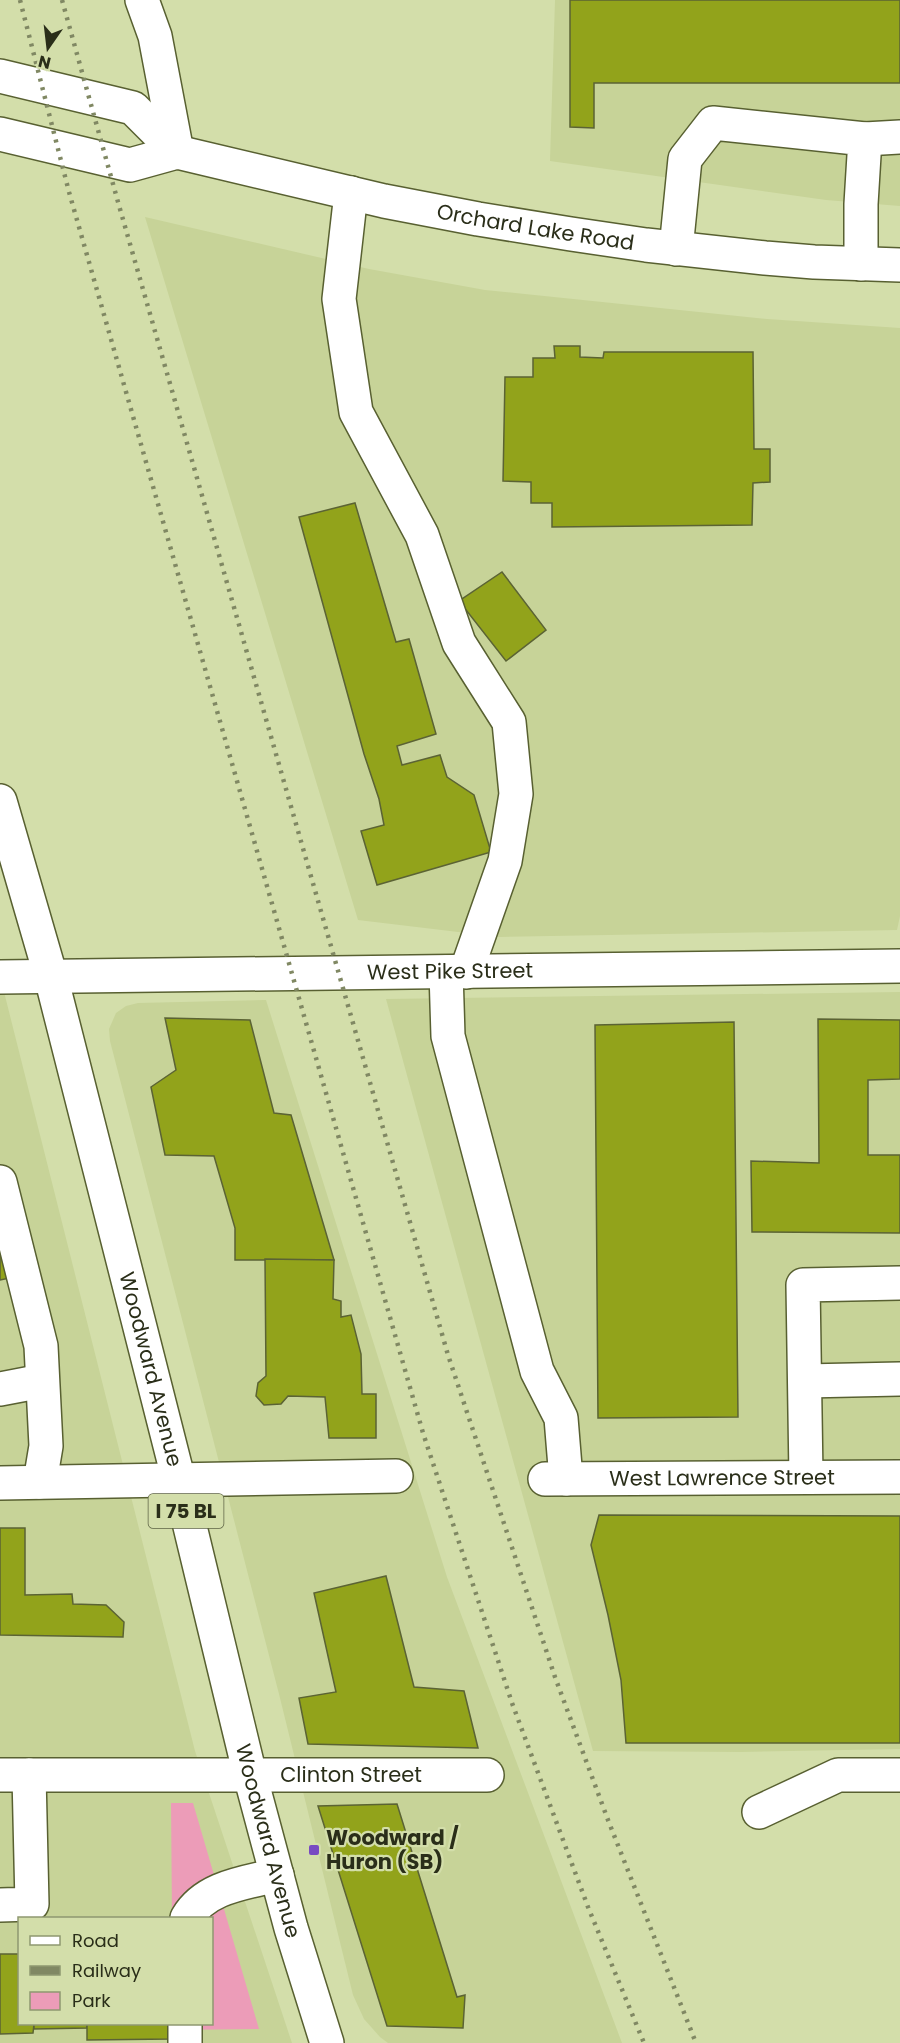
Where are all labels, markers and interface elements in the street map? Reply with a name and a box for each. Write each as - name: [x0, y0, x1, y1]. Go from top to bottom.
- north arrow: [18, 18, 78, 78]
- text: N: [36, 49, 53, 75]
- street label: Orchard Lake Road: [434, 196, 636, 257]
- street label: West Pike Street: [367, 955, 533, 987]
- street label: Woodward Avenue: [112, 1269, 190, 1469]
- street label: West Lawrence Street: [609, 1462, 835, 1493]
- road number: I 75 BL: [148, 1494, 224, 1528]
- street label: Woodward Avenue: [229, 1741, 308, 1941]
- street label: Clinton Street: [280, 1760, 422, 1789]
- place label: Woodward / Huron (SB): [326, 1823, 459, 1876]
- marker: Woodward / Huron (SB): [307, 1843, 321, 1857]
- legend: [18, 1917, 213, 2025]
- text: Road: [72, 1928, 119, 1953]
- text: Railway: [72, 1958, 141, 1983]
- text: Park: [72, 1988, 111, 2013]

